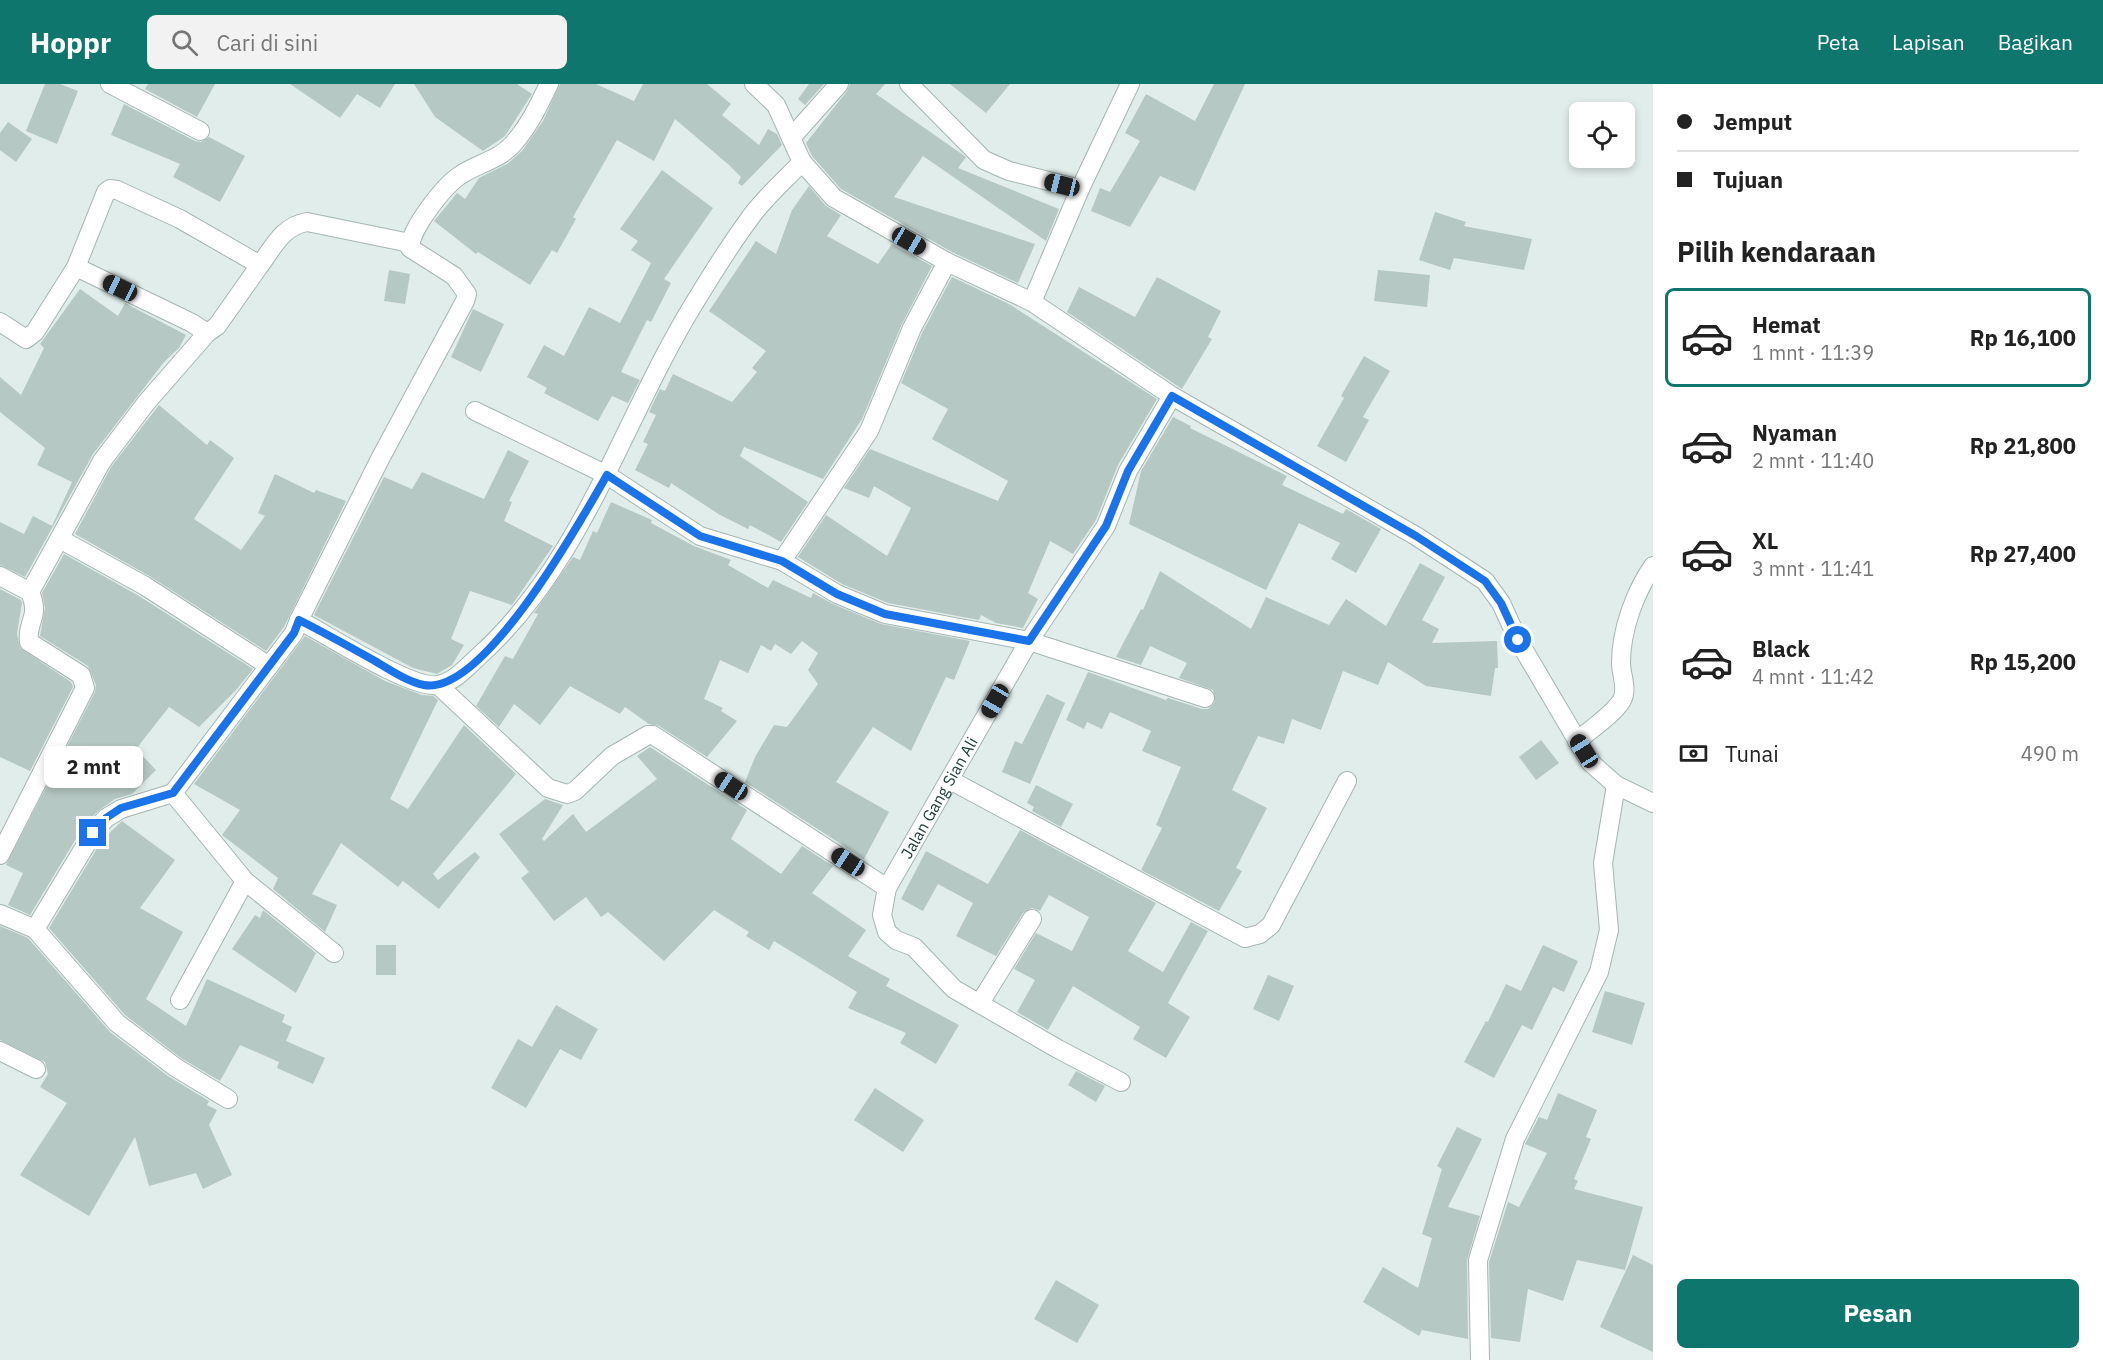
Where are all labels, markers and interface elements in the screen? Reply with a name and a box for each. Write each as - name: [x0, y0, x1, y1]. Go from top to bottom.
- search box: [147, 15, 567, 69]
- text: Hoppr: [30, 24, 111, 61]
- icon: search: [168, 26, 201, 59]
- text: Cari di sini: [216, 28, 318, 57]
- text: Peta: [1817, 28, 1859, 56]
- text: Lapisan: [1892, 28, 1965, 56]
- text: Bagikan: [1998, 28, 2073, 56]
- map controls: [1569, 102, 1635, 168]
- button: locate: [1569, 102, 1635, 168]
- text: Jemput: [1713, 107, 1792, 136]
- text: Tujuan: [1713, 165, 1783, 194]
- car: [1042, 172, 1082, 198]
- car: [889, 224, 929, 258]
- text: Pilih kendaraan: [1677, 234, 1876, 269]
- car: [100, 272, 140, 304]
- text: Hemat: [1752, 310, 1821, 339]
- icon: car: [1680, 311, 1734, 365]
- text: Rp 16,100: [1970, 323, 2076, 352]
- text: 1 mnt · 11:39: [1752, 339, 1874, 366]
- text: Nyaman: [1752, 418, 1837, 447]
- icon: car: [1680, 419, 1734, 473]
- text: Rp 21,800: [1970, 431, 2076, 460]
- text: 2 mnt · 11:40: [1752, 447, 1874, 474]
- text: XL: [1752, 526, 1778, 555]
- icon: car: [1680, 527, 1734, 581]
- text: Rp 27,400: [1970, 539, 2076, 568]
- text: 3 mnt · 11:41: [1752, 555, 1874, 582]
- route start: [1504, 626, 1531, 653]
- text: Black: [1752, 634, 1810, 663]
- icon: car: [1680, 635, 1734, 689]
- text: Rp 15,200: [1970, 647, 2076, 676]
- text: 4 mnt · 11:42: [1752, 663, 1874, 690]
- car: [978, 681, 1012, 721]
- car: [1567, 731, 1601, 771]
- street label: Jalan Gang Sian Ali: [896, 733, 982, 862]
- icon: cash: [1677, 737, 1710, 770]
- text: Tunai: [1725, 739, 1779, 768]
- text: 490 m: [2021, 740, 2079, 767]
- callout: 2 mnt: [44, 746, 142, 788]
- text: 2 mnt: [66, 753, 121, 780]
- car: [711, 769, 751, 803]
- route end: [79, 819, 106, 846]
- car: [828, 845, 868, 879]
- button: Pesan: [1677, 1279, 2079, 1348]

